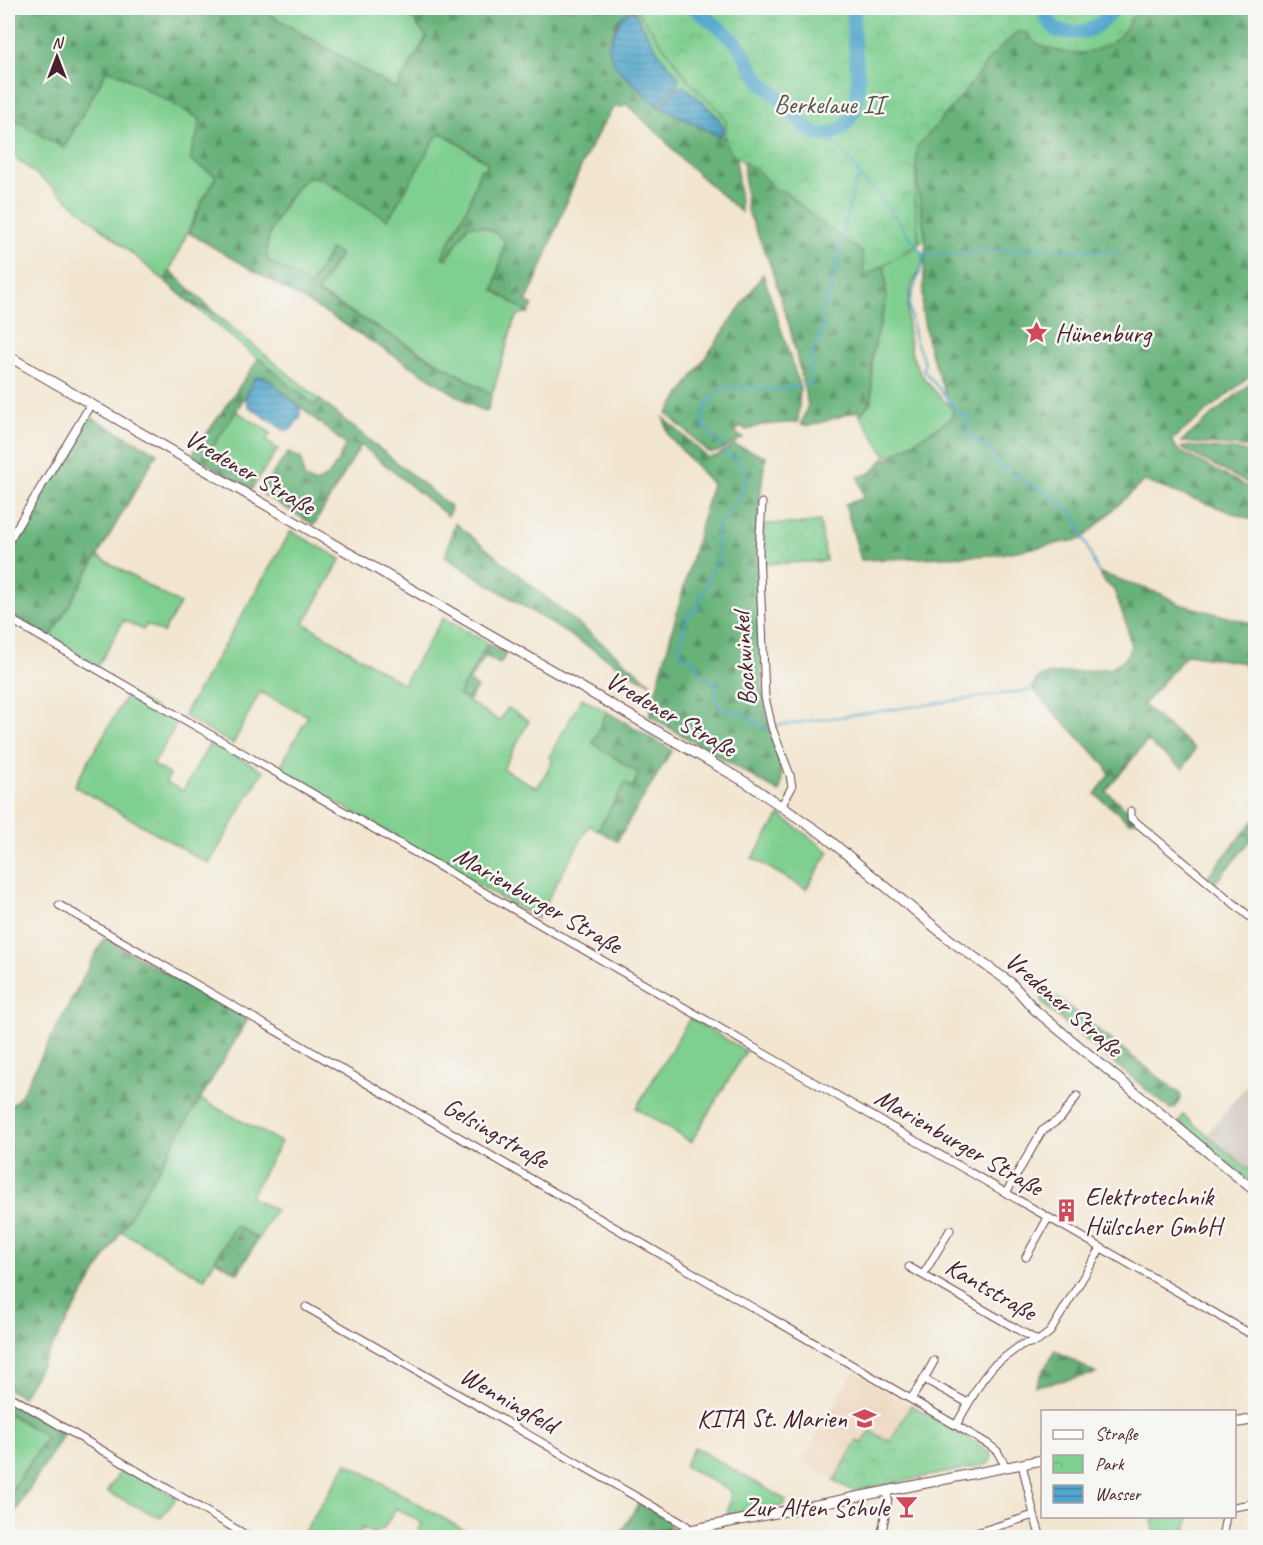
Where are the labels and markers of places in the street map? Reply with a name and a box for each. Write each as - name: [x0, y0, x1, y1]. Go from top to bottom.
- place label: Hünenburg: [1055, 317, 1152, 350]
- place icon: Hünenburg: [1024, 320, 1050, 346]
- place label: Elektrotechnik Hülscher GmbH: [1085, 1180, 1226, 1243]
- building icon: Elektrotechnik Hülscher GmbH: [1054, 1198, 1080, 1224]
- place label: KITA St. Marien: [697, 1402, 847, 1435]
- school or university icon: KITA St. Marien: [852, 1405, 878, 1431]
- place label: Zur Alten Schule: [742, 1491, 892, 1524]
- bar icon: Zur Alten Schule: [894, 1494, 920, 1520]

